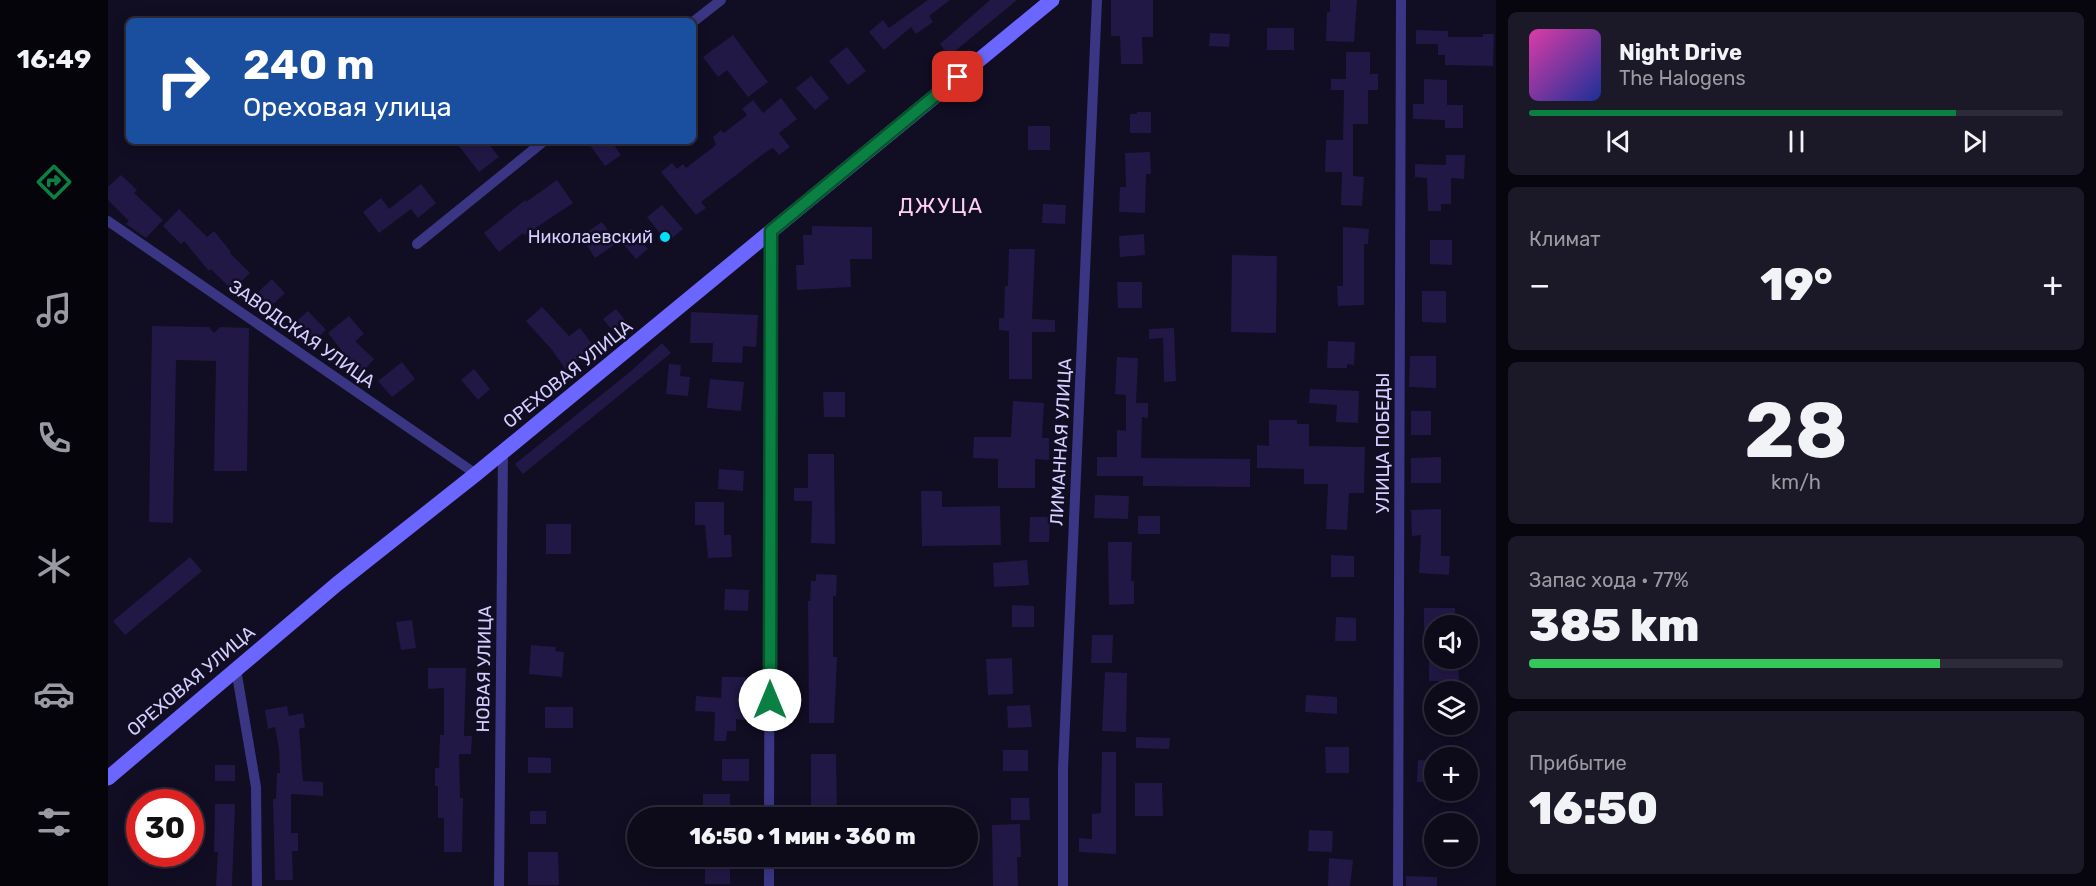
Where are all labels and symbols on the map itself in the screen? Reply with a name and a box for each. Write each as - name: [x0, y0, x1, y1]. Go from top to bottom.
- pin: [932, 51, 983, 102]
- district label: ДЖУЦА: [898, 193, 984, 218]
- place label: Николаевский: [528, 226, 653, 248]
- marker: Николаевский: [658, 230, 672, 244]
- street label: ЗАВОДСКАЯ УЛИЦА: [225, 275, 379, 393]
- street label: ОРЕХОВАЯ УЛИЦА: [499, 315, 637, 433]
- street label: ЛИМАННАЯ УЛИЦА: [1046, 358, 1076, 526]
- street label: УЛИЦА ПОБЕДЫ: [1372, 373, 1394, 513]
- street label: НОВАЯ УЛИЦА: [472, 605, 496, 733]
- street label: ОРЕХОВАЯ УЛИЦА: [123, 621, 259, 741]
- position arrow: [738, 668, 802, 732]
- speed limit sign: 30: [126, 789, 204, 867]

